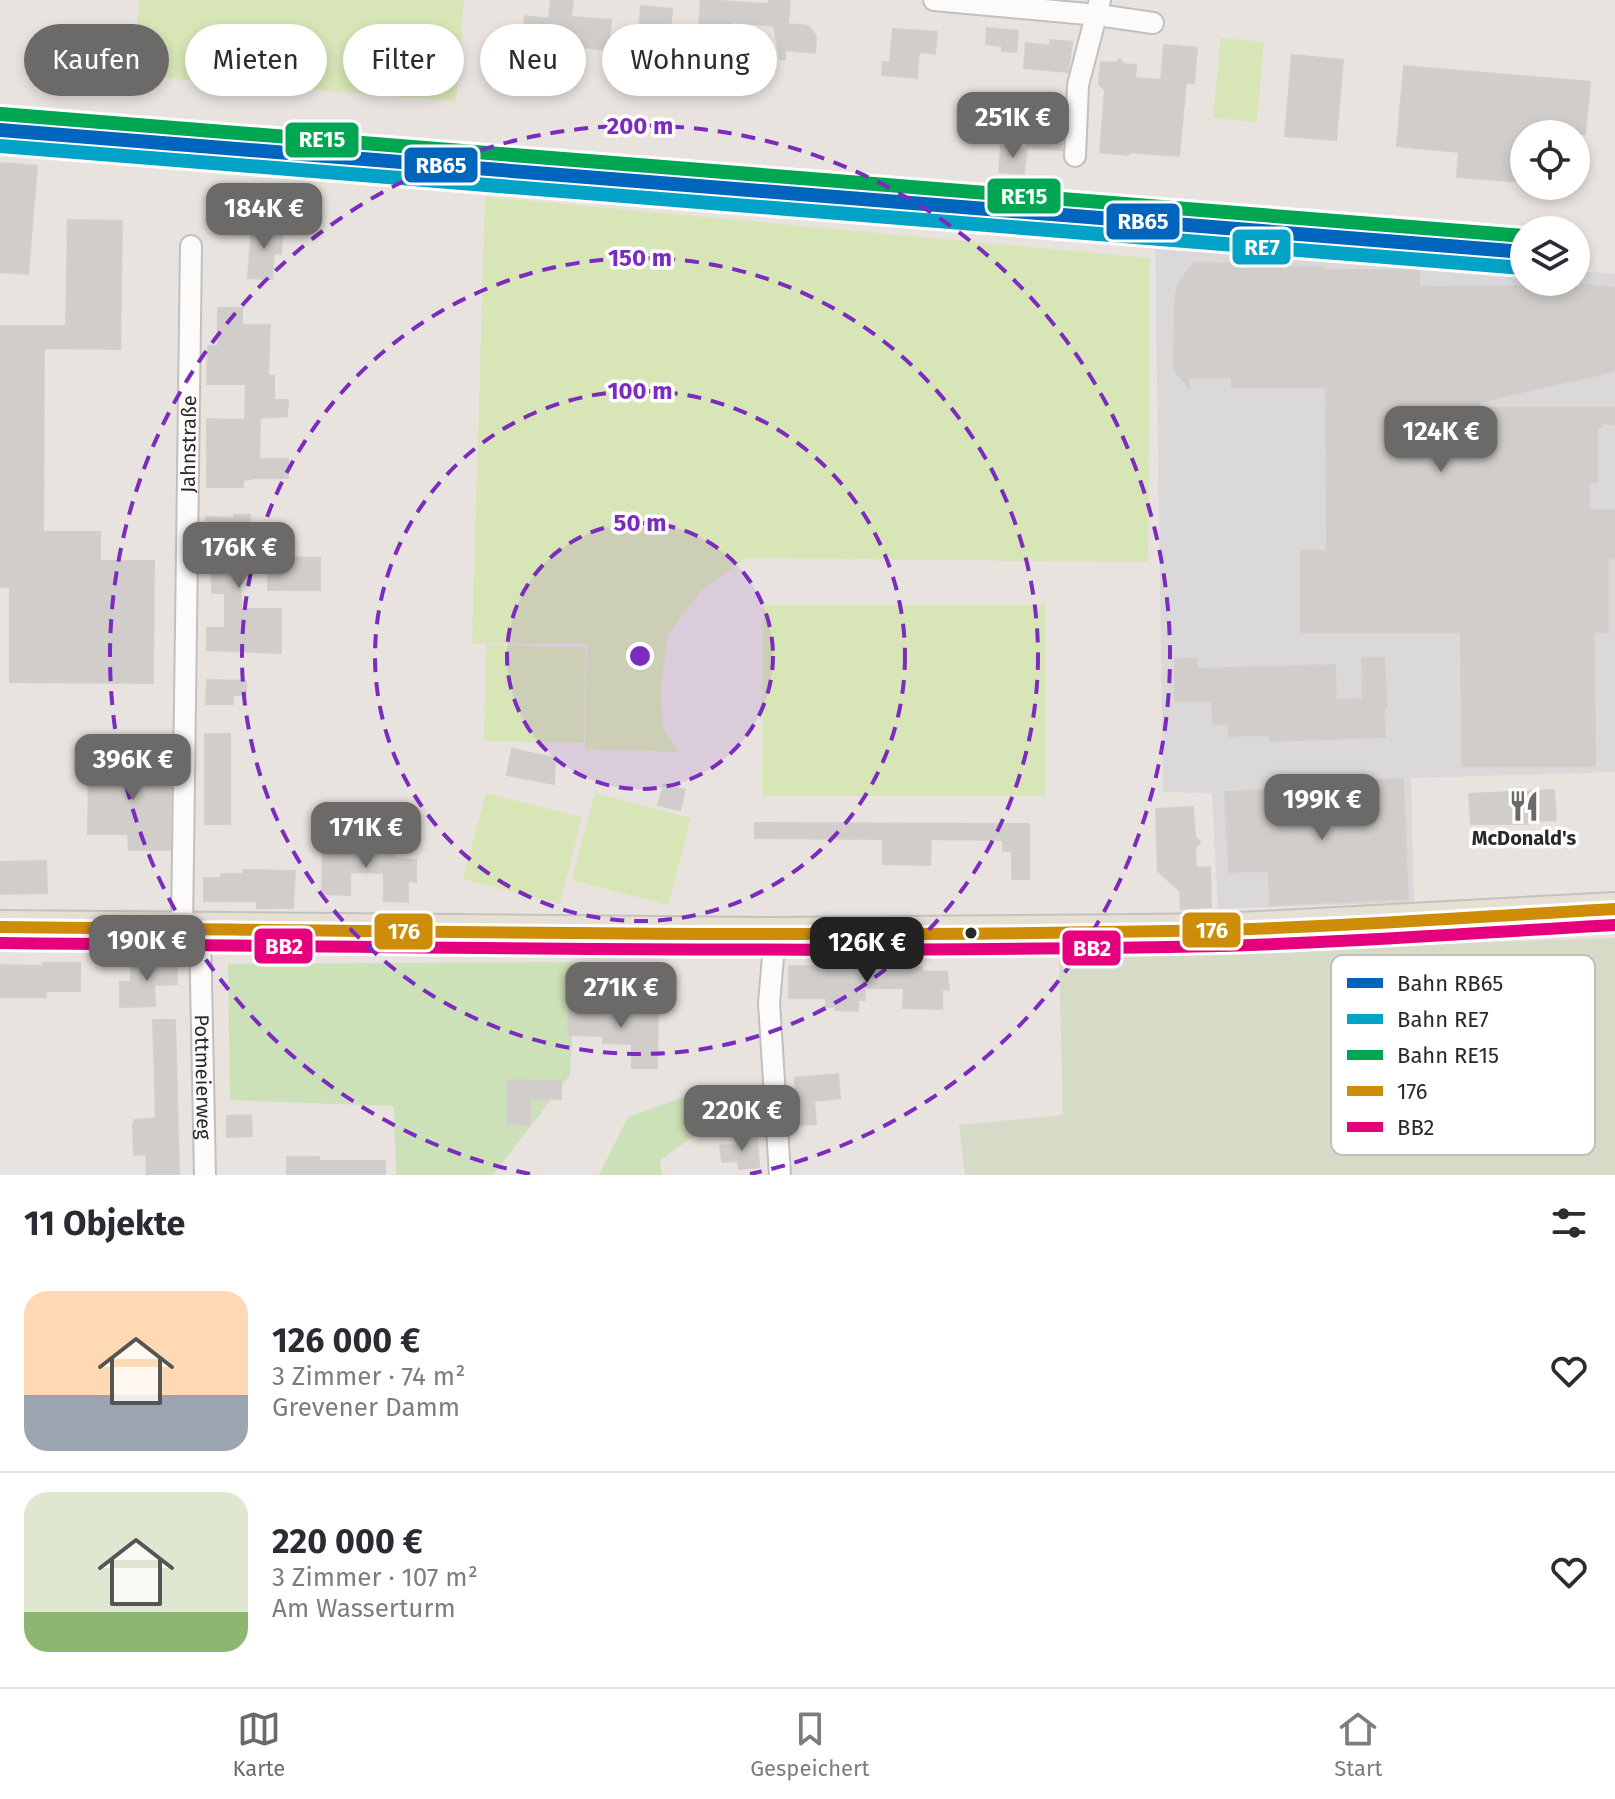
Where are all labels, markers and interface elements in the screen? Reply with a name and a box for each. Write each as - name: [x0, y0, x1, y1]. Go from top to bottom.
- chip: Kaufen: [24, 24, 169, 96]
- chip: Mieten: [185, 24, 327, 96]
- chip: Filter: [343, 24, 464, 96]
- chip: Neu: [480, 24, 586, 96]
- chip: Wohnung: [602, 24, 777, 96]
- pin: 251K €: [948, 92, 1078, 160]
- text: 251K €: [975, 102, 1051, 133]
- text: 200 m: [607, 112, 673, 140]
- map controls: [1510, 120, 1590, 296]
- button: locate: [1510, 120, 1590, 200]
- line badge: RE15: [284, 121, 360, 159]
- text: RE15: [299, 126, 345, 153]
- line badge: RB65: [403, 146, 479, 184]
- text: RB65: [415, 152, 467, 179]
- line badge: RE15: [986, 177, 1062, 215]
- pin: 184K €: [199, 183, 329, 251]
- text: RE15: [1001, 183, 1047, 210]
- text: 184K €: [224, 193, 304, 224]
- line badge: RB65: [1105, 202, 1181, 241]
- text: RB65: [1117, 208, 1169, 235]
- button: layers: [1510, 216, 1590, 296]
- line badge: RE7: [1231, 228, 1292, 266]
- text: RE7: [1244, 234, 1280, 261]
- text: 150 m: [608, 244, 672, 272]
- text: 100 m: [607, 377, 673, 405]
- street label: Jahnstraße: [176, 395, 201, 493]
- pin: 124K €: [1376, 406, 1506, 474]
- text: 124K €: [1402, 416, 1480, 447]
- text: 50 m: [614, 509, 666, 537]
- pin: 176K €: [174, 522, 304, 590]
- text: 176K €: [201, 532, 277, 563]
- centre of rings: [626, 642, 654, 670]
- pin: 396K €: [68, 734, 198, 802]
- text: 396K €: [93, 744, 173, 775]
- pin: 199K €: [1257, 774, 1387, 842]
- text: 199K €: [1282, 784, 1362, 815]
- restaurant icon: McDonald's: [1507, 789, 1541, 823]
- pin: 171K €: [301, 802, 431, 870]
- text: 171K €: [329, 812, 403, 843]
- place label: McDonald's: [1472, 826, 1577, 850]
- line badge: 176: [1181, 911, 1242, 949]
- line badge: 176: [373, 912, 434, 951]
- pin: 190K €: [82, 915, 212, 983]
- pin: 126K €: [802, 917, 932, 985]
- text: 176: [1196, 917, 1228, 944]
- text: 176: [388, 918, 420, 945]
- text: 190K €: [107, 925, 187, 956]
- unlabelled marker: [963, 925, 979, 941]
- line badge: BB2: [253, 927, 314, 965]
- text: 126K €: [828, 927, 906, 958]
- line badge: BB2: [1061, 929, 1122, 967]
- text: BB2: [265, 933, 303, 960]
- text: BB2: [1073, 935, 1111, 962]
- legend: [1331, 955, 1595, 1155]
- pin: 271K €: [556, 962, 686, 1030]
- text: Bahn RB65: [1397, 970, 1503, 997]
- text: 271K €: [583, 972, 659, 1003]
- text: Bahn RE7: [1397, 1006, 1489, 1033]
- street label: Pottmeierweg: [190, 1014, 216, 1140]
- text: Bahn RE15: [1397, 1042, 1499, 1069]
- text: 176: [1397, 1078, 1428, 1105]
- pin: 220K €: [677, 1085, 807, 1153]
- text: 220K €: [702, 1095, 782, 1126]
- text: BB2: [1397, 1114, 1434, 1141]
- icon: filters: [1547, 1201, 1591, 1245]
- text: 11 Objekte: [24, 1203, 185, 1244]
- text: 126 000 €: [272, 1320, 420, 1361]
- icon: home: [88, 1323, 184, 1419]
- icon: heart: [1547, 1349, 1591, 1393]
- text: 3 Zimmer · 74 m²: [272, 1361, 465, 1392]
- text: Grevener Damm: [272, 1392, 460, 1423]
- text: 220 000 €: [272, 1521, 423, 1562]
- icon: home: [88, 1524, 184, 1620]
- icon: heart: [1547, 1550, 1591, 1594]
- text: 3 Zimmer · 107 m²: [272, 1562, 478, 1593]
- text: Am Wasserturm: [272, 1593, 456, 1624]
- tab: Karte: [232, 1707, 285, 1782]
- tab: Gespeichert: [750, 1707, 869, 1782]
- tab: Start: [1334, 1707, 1383, 1782]

